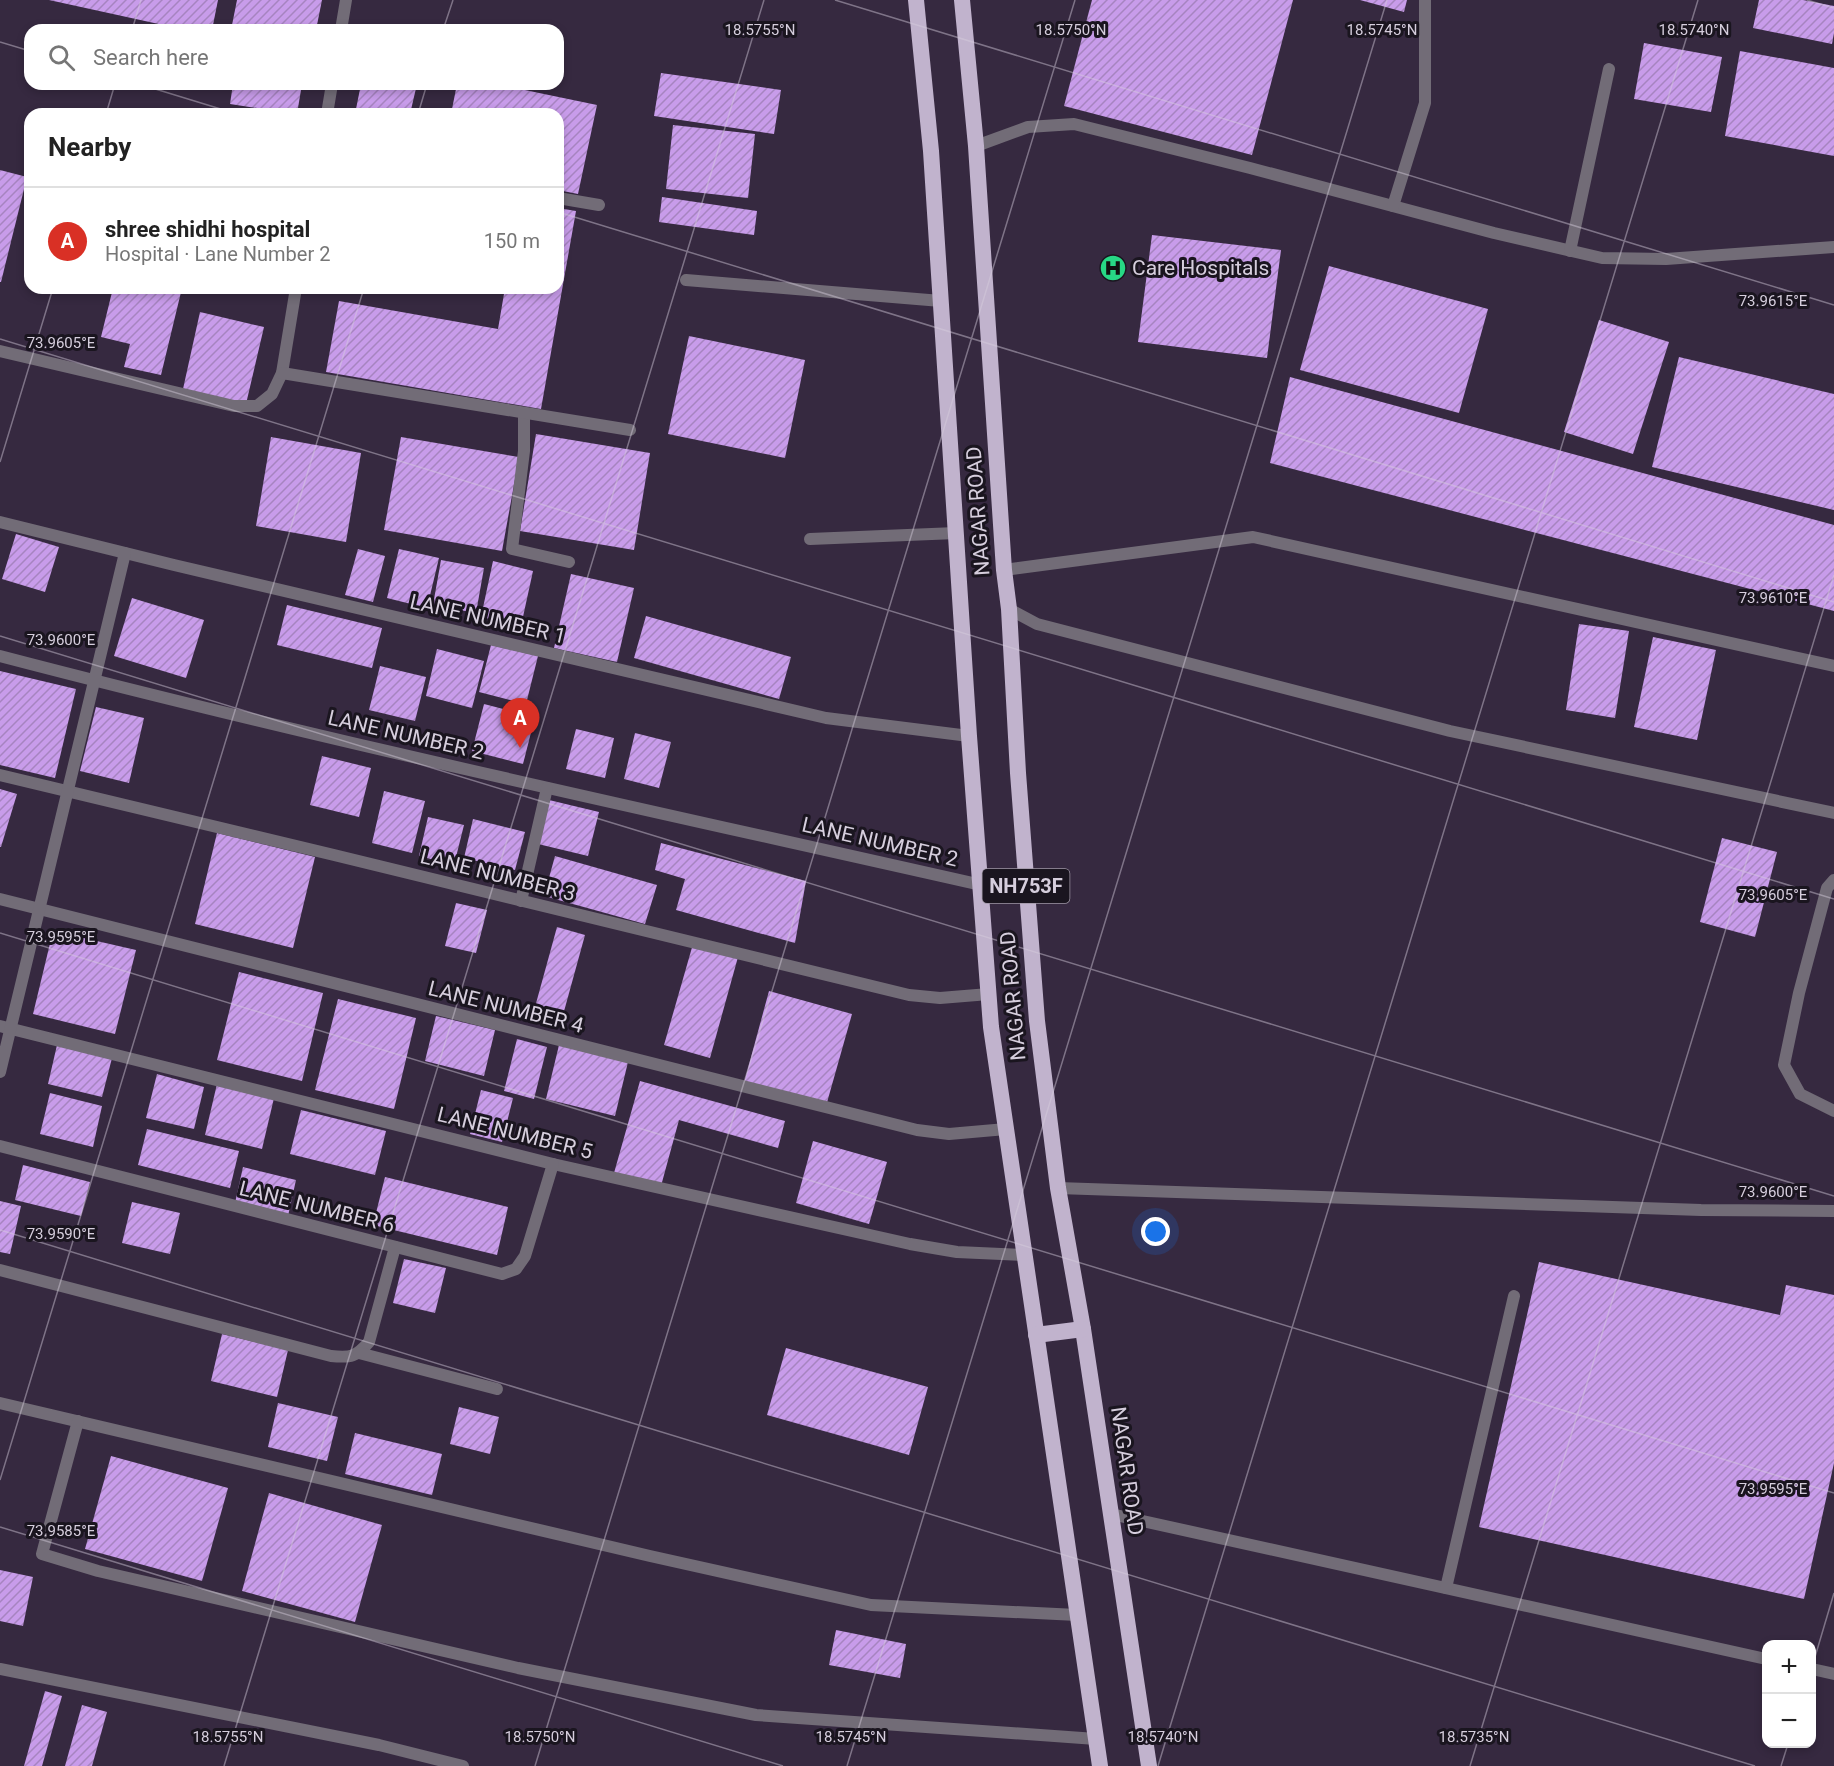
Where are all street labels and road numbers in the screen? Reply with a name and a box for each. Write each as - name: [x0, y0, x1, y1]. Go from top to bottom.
- street label: NAGAR ROAD: [962, 446, 994, 576]
- street label: LANE NUMBER 1: [408, 589, 568, 649]
- street label: LANE NUMBER 2: [326, 705, 486, 765]
- street label: LANE NUMBER 2: [800, 812, 960, 872]
- street label: LANE NUMBER 3: [418, 844, 578, 906]
- road number: NH753F: [982, 869, 1070, 903]
- street label: NAGAR ROAD: [995, 930, 1031, 1062]
- street label: LANE NUMBER 4: [426, 976, 586, 1038]
- street label: LANE NUMBER 5: [435, 1102, 595, 1164]
- street label: LANE NUMBER 6: [237, 1176, 397, 1238]
- street label: NAGAR ROAD: [1106, 1405, 1148, 1537]

